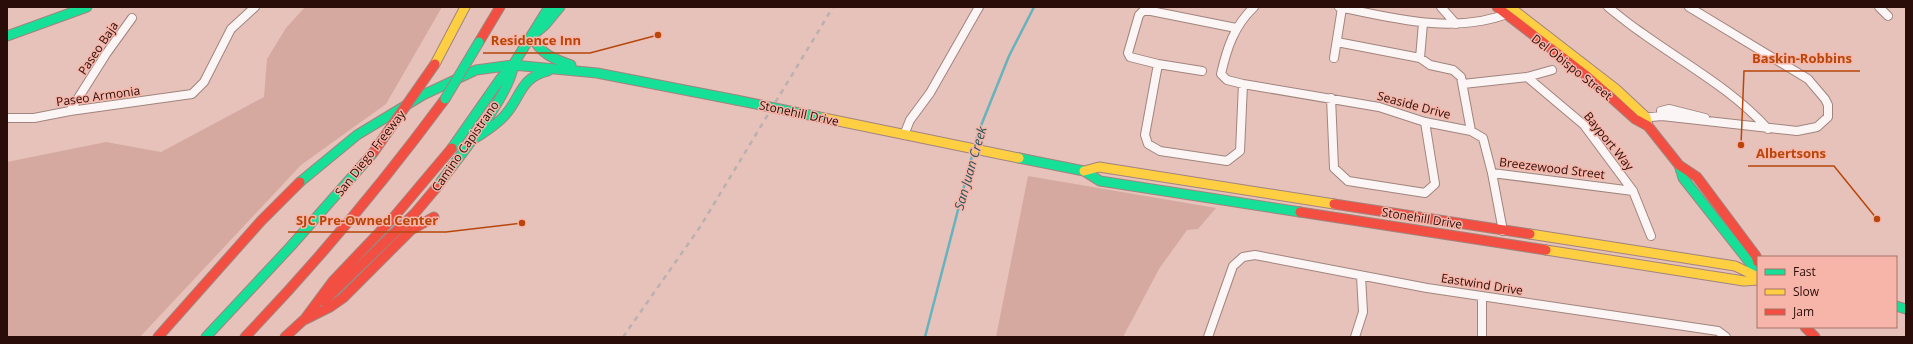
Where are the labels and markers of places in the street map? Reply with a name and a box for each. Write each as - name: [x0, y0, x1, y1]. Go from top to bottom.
- callout: Residence Inn: [483, 28, 590, 53]
- callout: Baskin-Robbins: [1744, 46, 1860, 71]
- callout: Albertsons: [1748, 141, 1834, 166]
- callout: SJC Pre-Owned Center: [288, 207, 446, 232]

